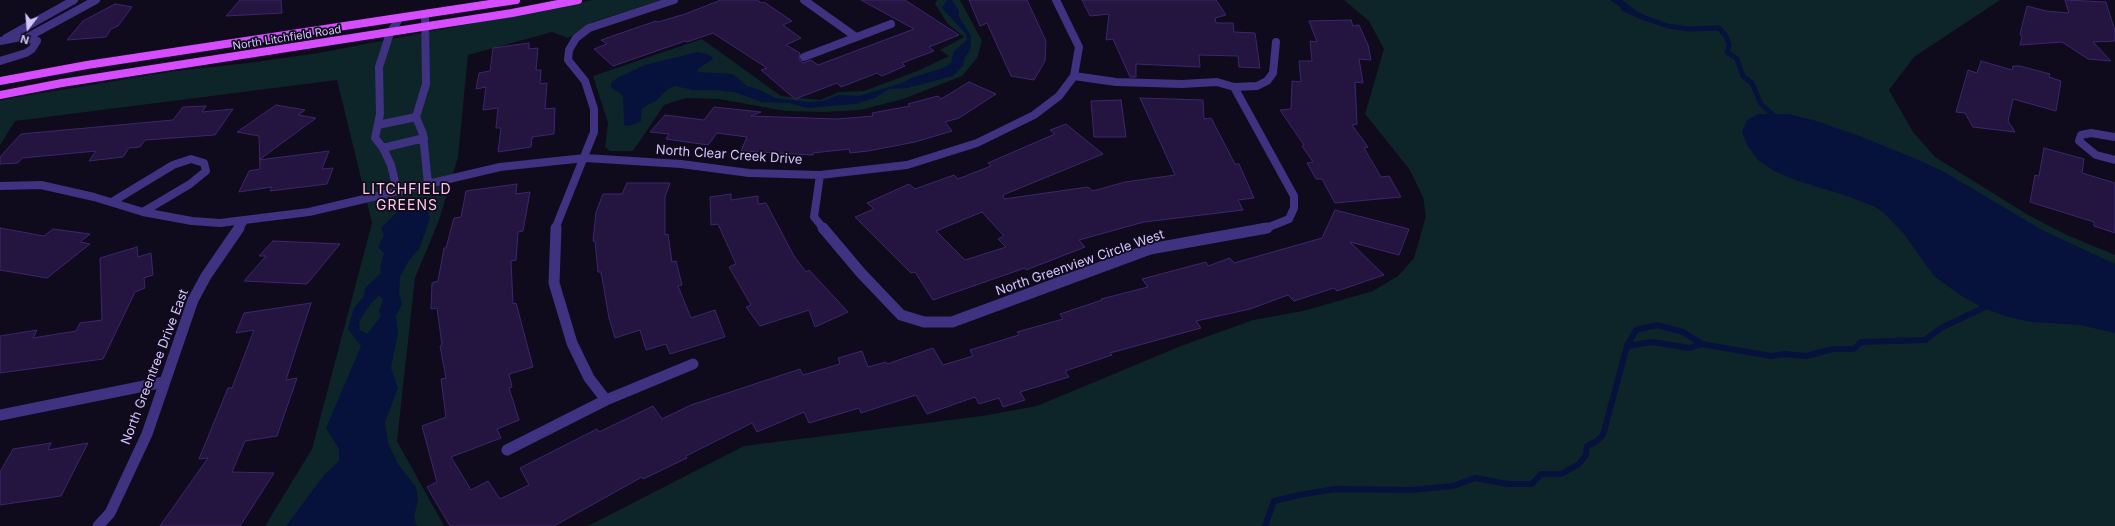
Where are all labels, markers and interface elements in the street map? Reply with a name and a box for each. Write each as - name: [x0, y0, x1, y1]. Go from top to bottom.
- north arrow: [8, 8, 48, 48]
- street label: North Litchfield Road: [232, 23, 342, 53]
- text: N: [19, 32, 31, 47]
- street label: North Clear Creek Drive: [655, 142, 803, 168]
- district label: LITCHFIELD GREENS: [362, 182, 452, 214]
- street label: North Greenview Circle West: [994, 227, 1166, 299]
- street label: North Greentree Drive East: [118, 287, 192, 447]

